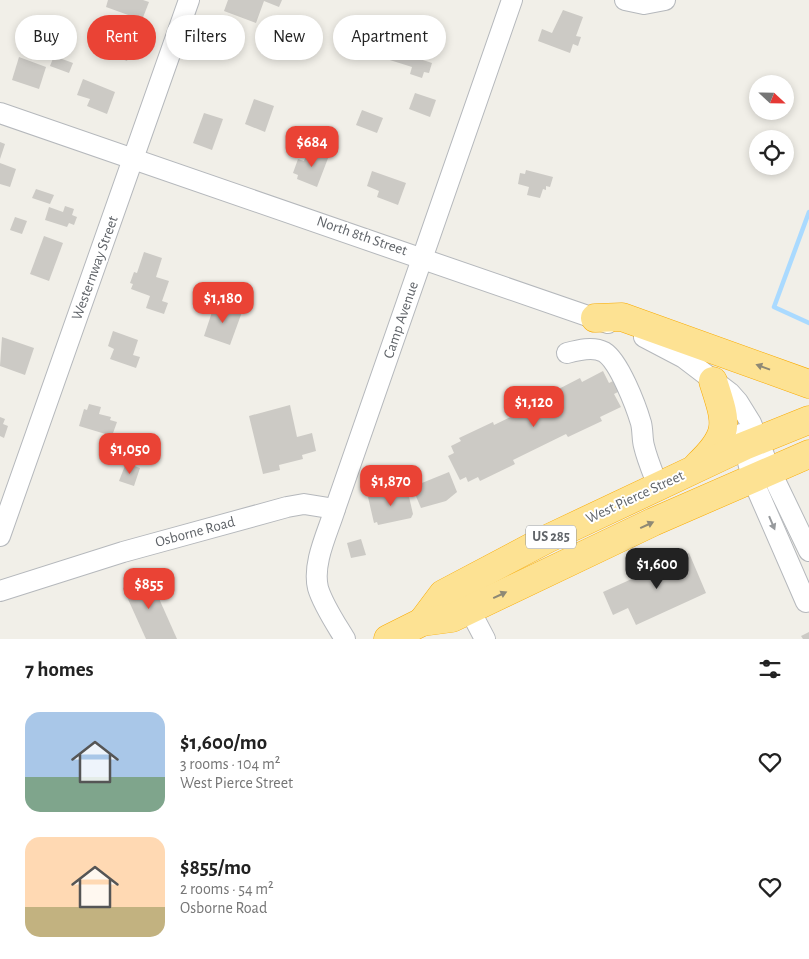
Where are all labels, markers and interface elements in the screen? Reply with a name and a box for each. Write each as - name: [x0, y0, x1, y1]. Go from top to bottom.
- chip: Buy: [15, 15, 77, 60]
- chip: Rent: [87, 15, 156, 60]
- chip: Filters: [166, 15, 245, 60]
- chip: New: [255, 15, 323, 60]
- chip: Apartment: [333, 15, 446, 60]
- north arrow: [749, 75, 794, 120]
- map controls: [749, 75, 794, 175]
- pin: $684: [282, 126, 342, 168]
- button: locate: [749, 130, 794, 175]
- text: $684: [297, 134, 327, 150]
- street label: Westernway Street: [69, 214, 121, 322]
- street label: North 8th Street: [315, 214, 409, 259]
- street label: Camp Avenue: [381, 279, 421, 360]
- pin: $1,180: [182, 282, 264, 324]
- text: $1,180: [204, 290, 242, 306]
- one-way arrow: [755, 363, 770, 371]
- pin: $1,120: [493, 386, 575, 428]
- text: $1,120: [515, 394, 553, 410]
- pin: $1,050: [89, 432, 171, 475]
- text: $1,050: [110, 441, 150, 457]
- pin: $1,870: [350, 464, 432, 507]
- street label: West Pierce Street: [584, 468, 686, 526]
- text: $1,870: [371, 473, 411, 489]
- street label: Osborne Road: [154, 514, 237, 550]
- one-way arrow: [768, 516, 776, 530]
- one-way arrow: [640, 521, 654, 529]
- road number: US 285: [526, 526, 576, 548]
- pin: $1,600: [616, 548, 698, 590]
- text: $1,600: [636, 556, 678, 572]
- pin: $855: [119, 568, 179, 610]
- text: $855: [135, 576, 163, 592]
- one-way arrow: [493, 591, 507, 599]
- icon: filters: [756, 655, 784, 683]
- text: 7 homes: [25, 659, 94, 680]
- icon: home: [65, 732, 125, 792]
- text: $1,600/mo: [180, 732, 267, 753]
- icon: heart: [756, 748, 784, 776]
- text: 3 rooms · 104 m²: [180, 756, 280, 772]
- text: West Pierce Street: [180, 775, 293, 791]
- icon: home: [65, 857, 125, 917]
- text: $855/mo: [180, 857, 251, 878]
- icon: heart: [756, 873, 784, 901]
- text: 2 rooms · 54 m²: [180, 881, 274, 897]
- text: Osborne Road: [180, 900, 267, 916]

